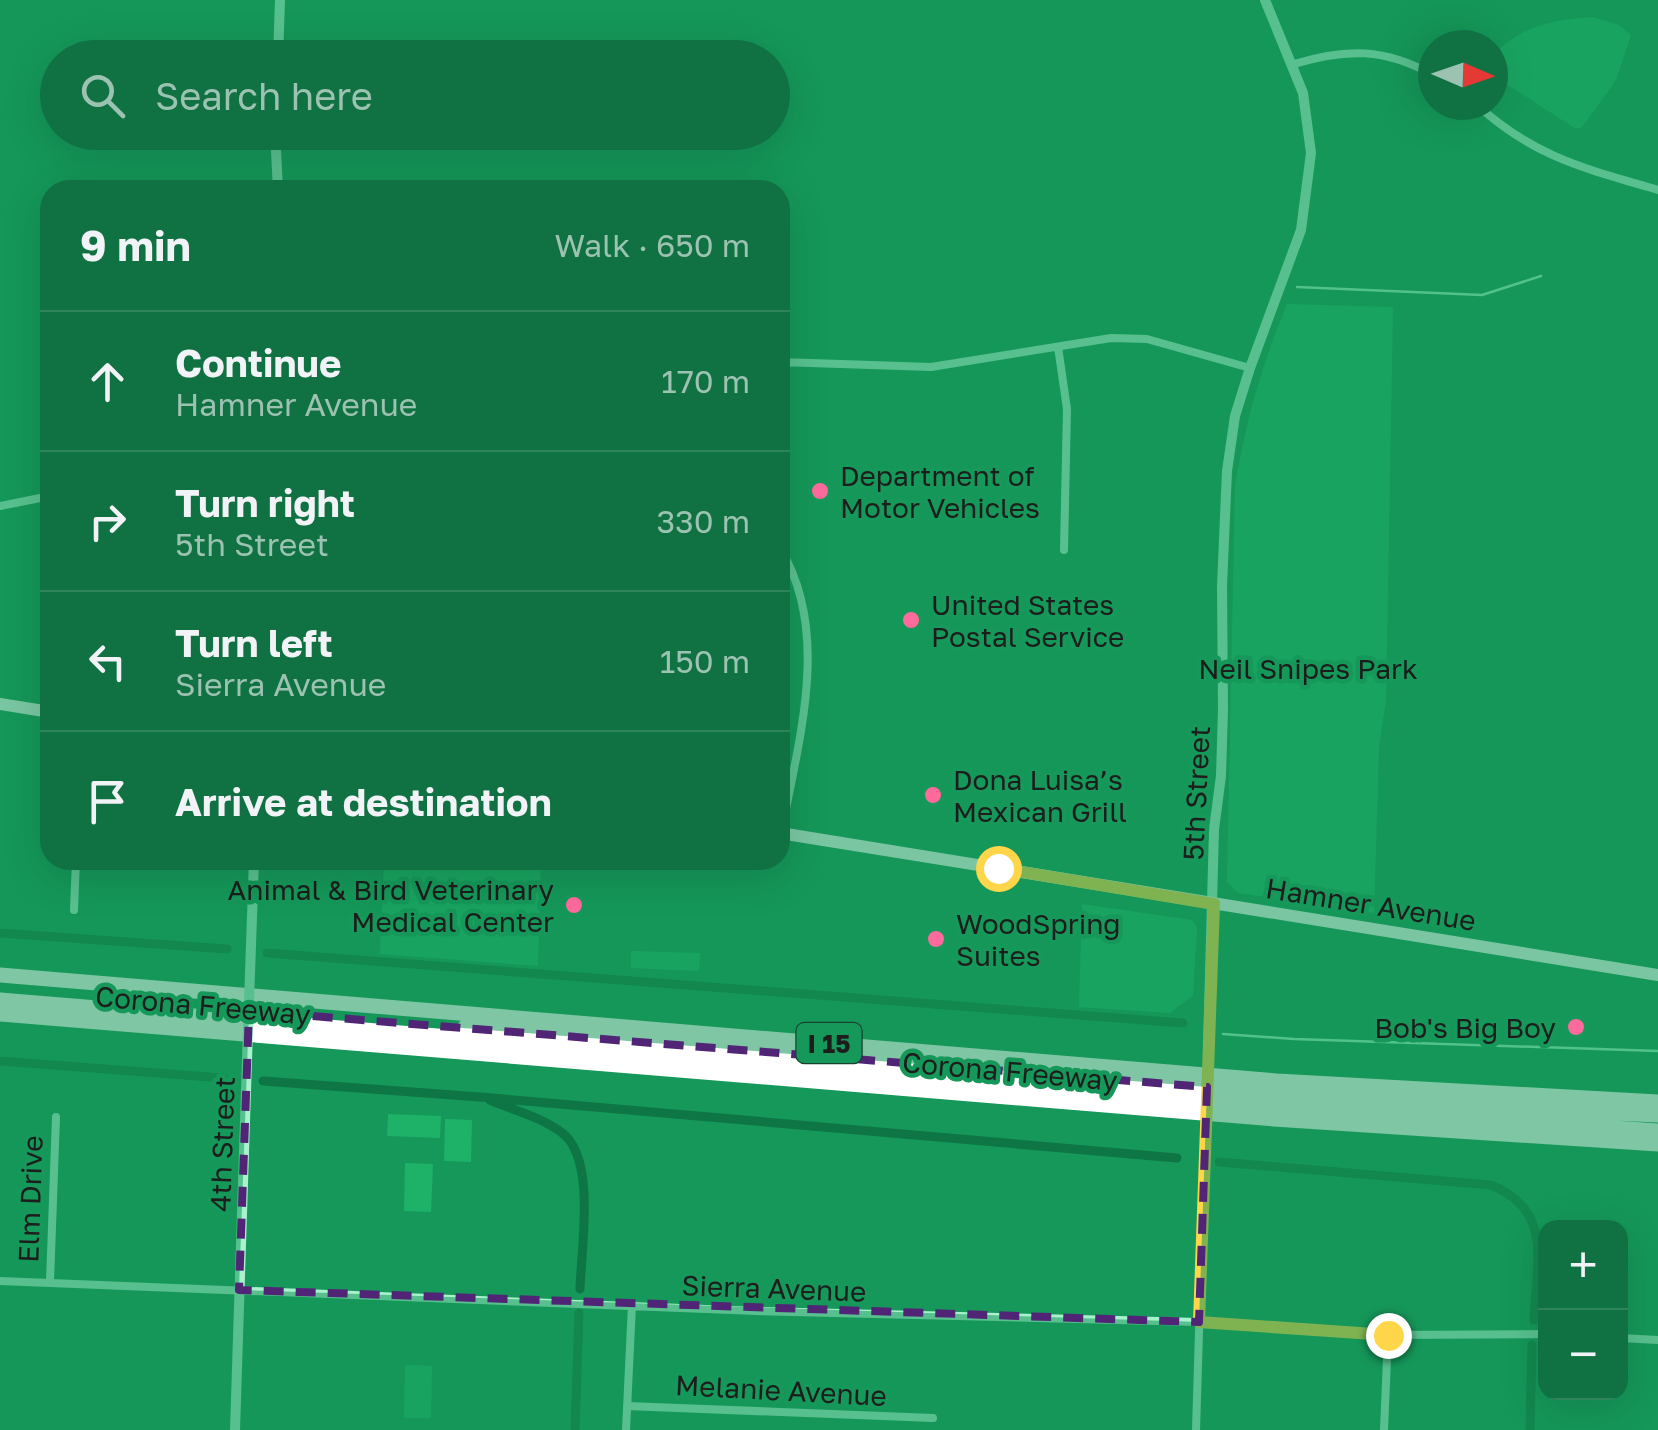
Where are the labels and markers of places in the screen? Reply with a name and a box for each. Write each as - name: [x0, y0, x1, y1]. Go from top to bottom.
- place label: Department of Motor Vehicles: [840, 459, 1040, 524]
- marker: Department of Motor Vehicles: [809, 480, 831, 502]
- place label: United States Postal Service: [931, 588, 1124, 653]
- marker: United States Postal Service: [900, 609, 922, 631]
- place label: Dona Luisa’s Mexican Grill: [953, 763, 1127, 828]
- marker: Dona Luisa’s Mexican Grill: [922, 784, 944, 806]
- place label: Animal & Bird Veterinary Medical Center: [227, 873, 554, 938]
- marker: Animal & Bird Veterinary Medical Center: [563, 894, 585, 916]
- place label: WoodSpring Suites: [956, 907, 1121, 972]
- marker: WoodSpring Suites: [925, 928, 947, 950]
- place label: Bob's Big Boy: [1374, 1011, 1556, 1044]
- marker: Bob's Big Boy: [1565, 1016, 1587, 1038]

